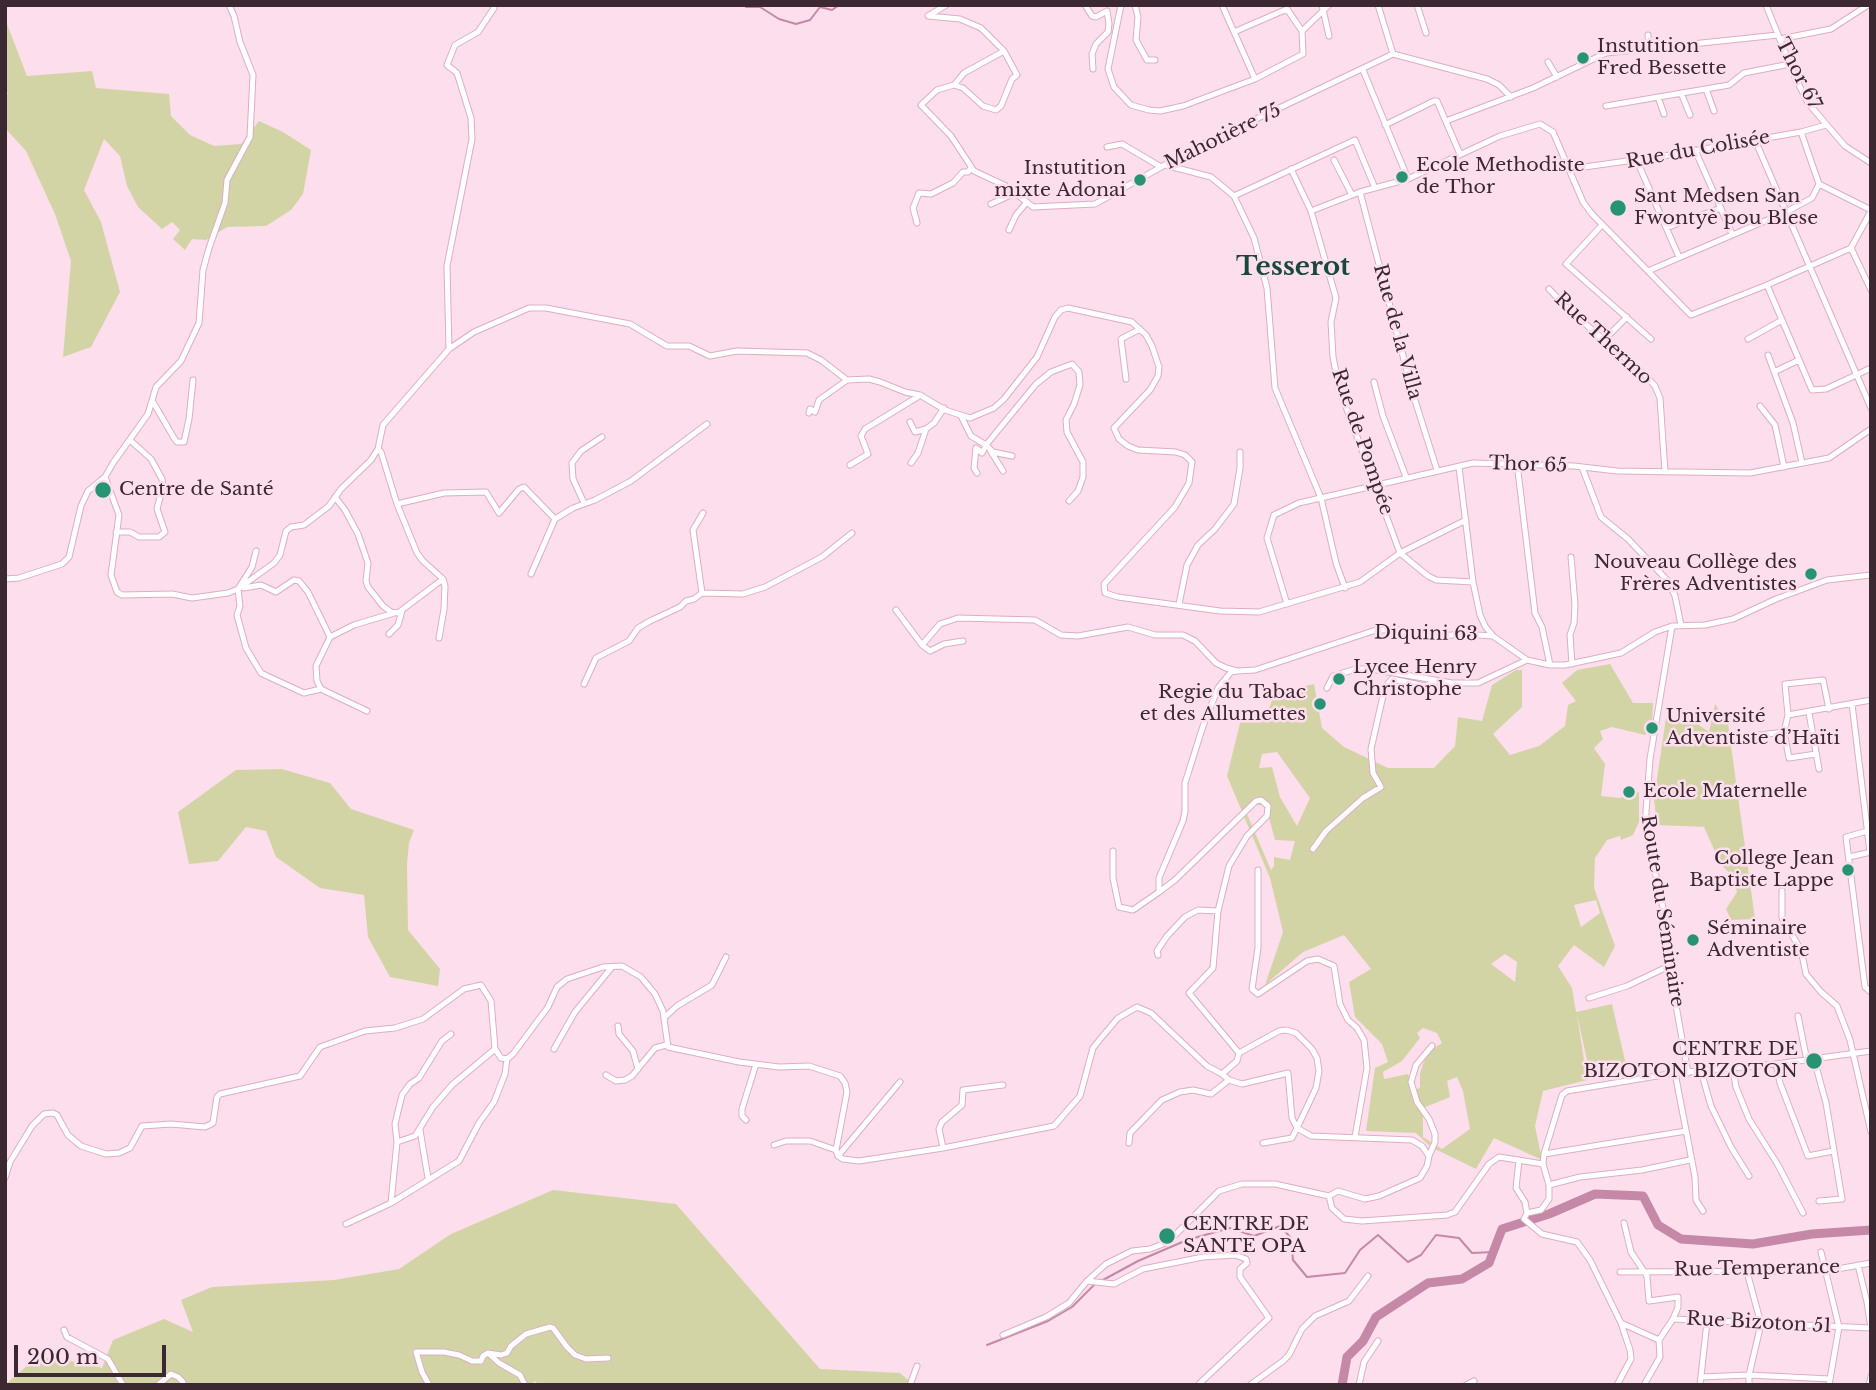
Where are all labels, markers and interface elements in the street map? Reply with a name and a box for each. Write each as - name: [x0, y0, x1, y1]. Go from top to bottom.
- street label: Thor 67: [1770, 35, 1826, 113]
- place label: Instutition Fred Bessette: [1597, 36, 1726, 80]
- marker: Instutition Fred Bessette: [1575, 50, 1591, 66]
- street label: Mahotière 75: [1161, 99, 1285, 175]
- street label: Rue du Colisée: [1624, 126, 1772, 174]
- place label: Ecole Methodiste de Thor: [1416, 155, 1585, 199]
- place label: Instutition mixte Adonai: [994, 158, 1126, 202]
- marker: Ecole Methodiste de Thor: [1394, 169, 1410, 185]
- marker: Instutition mixte Adonai: [1132, 172, 1148, 188]
- place label: Sant Medsen San Fwontyè pou Blese: [1634, 186, 1818, 230]
- marker: Sant Medsen San Fwontyè pou Blese: [1608, 198, 1628, 218]
- district label: Tesserot: [1236, 252, 1350, 284]
- street label: Rue de la Villa: [1368, 262, 1426, 402]
- street label: Rue Thermo: [1549, 288, 1657, 390]
- street label: Rue de Pompée: [1326, 366, 1398, 518]
- street label: Thor 65: [1488, 452, 1568, 478]
- place label: Centre de Santé: [119, 479, 274, 501]
- marker: Centre de Santé: [93, 480, 113, 500]
- place label: Nouveau Collège des Frères Adventistes: [1594, 552, 1797, 596]
- marker: Nouveau Collège des Frères Adventistes: [1803, 566, 1819, 582]
- street label: Diquini 63: [1374, 622, 1478, 646]
- place label: Lycee Henry Christophe: [1353, 657, 1477, 701]
- marker: Lycee Henry Christophe: [1331, 671, 1347, 687]
- place label: Regie du Tabac et des Allumettes: [1140, 682, 1306, 726]
- marker: Regie du Tabac et des Allumettes: [1312, 696, 1328, 712]
- place label: Université Adventiste d’Haïti: [1666, 706, 1840, 750]
- marker: Université Adventiste d’Haïti: [1644, 720, 1660, 736]
- place label: Ecole Maternelle: [1643, 781, 1808, 803]
- marker: Ecole Maternelle: [1621, 784, 1637, 800]
- street label: Route du Séminaire: [1636, 813, 1688, 1009]
- place label: College Jean Baptiste Lappe: [1689, 848, 1834, 892]
- marker: College Jean Baptiste Lappe: [1840, 862, 1856, 878]
- place label: Séminaire Adventiste: [1707, 918, 1810, 962]
- marker: Séminaire Adventiste: [1685, 932, 1701, 948]
- place label: CENTRE DE BIZOTON BIZOTON: [1583, 1039, 1798, 1083]
- marker: CENTRE DE BIZOTON BIZOTON: [1804, 1051, 1824, 1071]
- place label: CENTRE DE SANTE OPA: [1183, 1214, 1309, 1258]
- marker: CENTRE DE SANTE OPA: [1157, 1226, 1177, 1246]
- street label: Rue Temperance: [1674, 1256, 1840, 1282]
- street label: Rue Bizoton 51: [1686, 1308, 1832, 1338]
- scale bar: [18, 1330, 170, 1374]
- text: 200 m: [27, 1344, 98, 1370]

